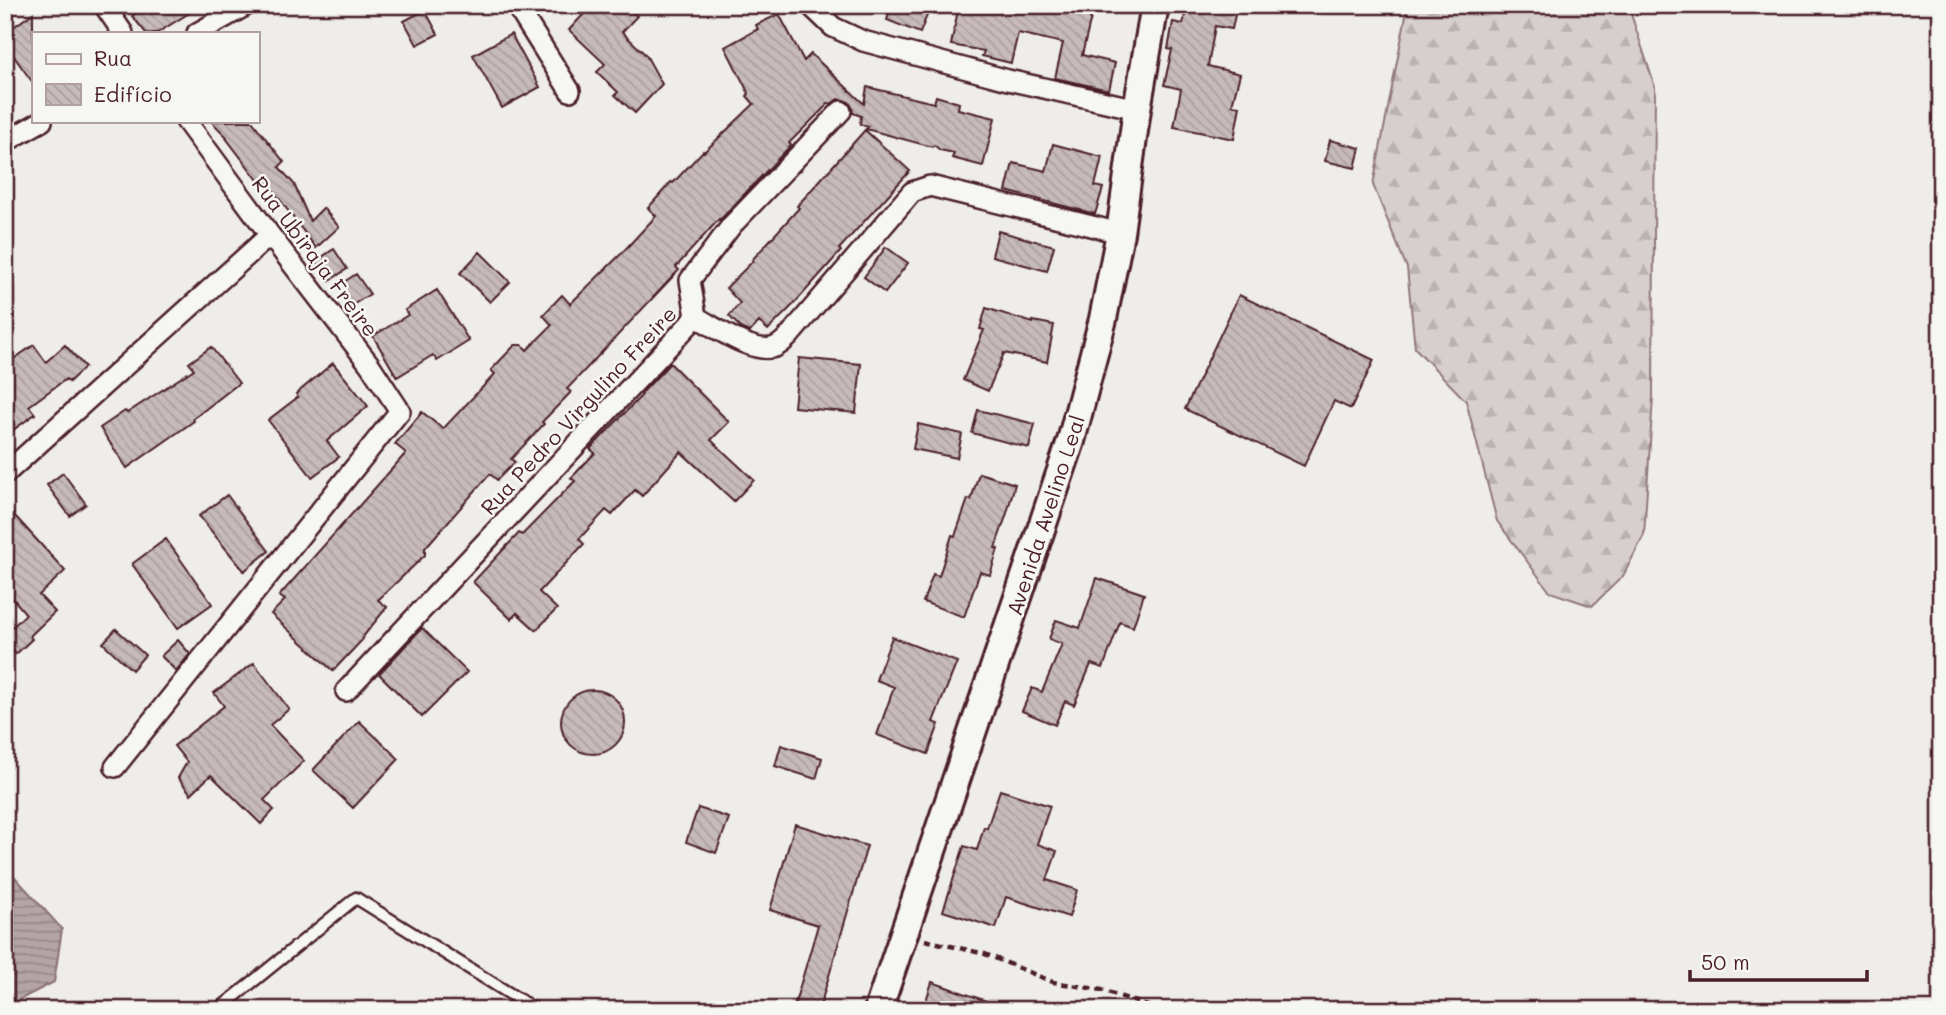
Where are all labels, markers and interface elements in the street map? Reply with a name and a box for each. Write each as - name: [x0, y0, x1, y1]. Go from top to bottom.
- legend: [32, 32, 259, 122]
- text: Rua: [94, 44, 132, 71]
- text: Edifício: [94, 80, 172, 107]
- street label: Rua Ubiraja Freire: [247, 170, 385, 342]
- street label: Rua Pedro Virgulino Freire: [474, 300, 682, 520]
- street label: Avenida Avelino Leal: [1000, 411, 1090, 619]
- scale bar: [1690, 938, 1867, 982]
- text: 50 m: [1701, 948, 1750, 975]

